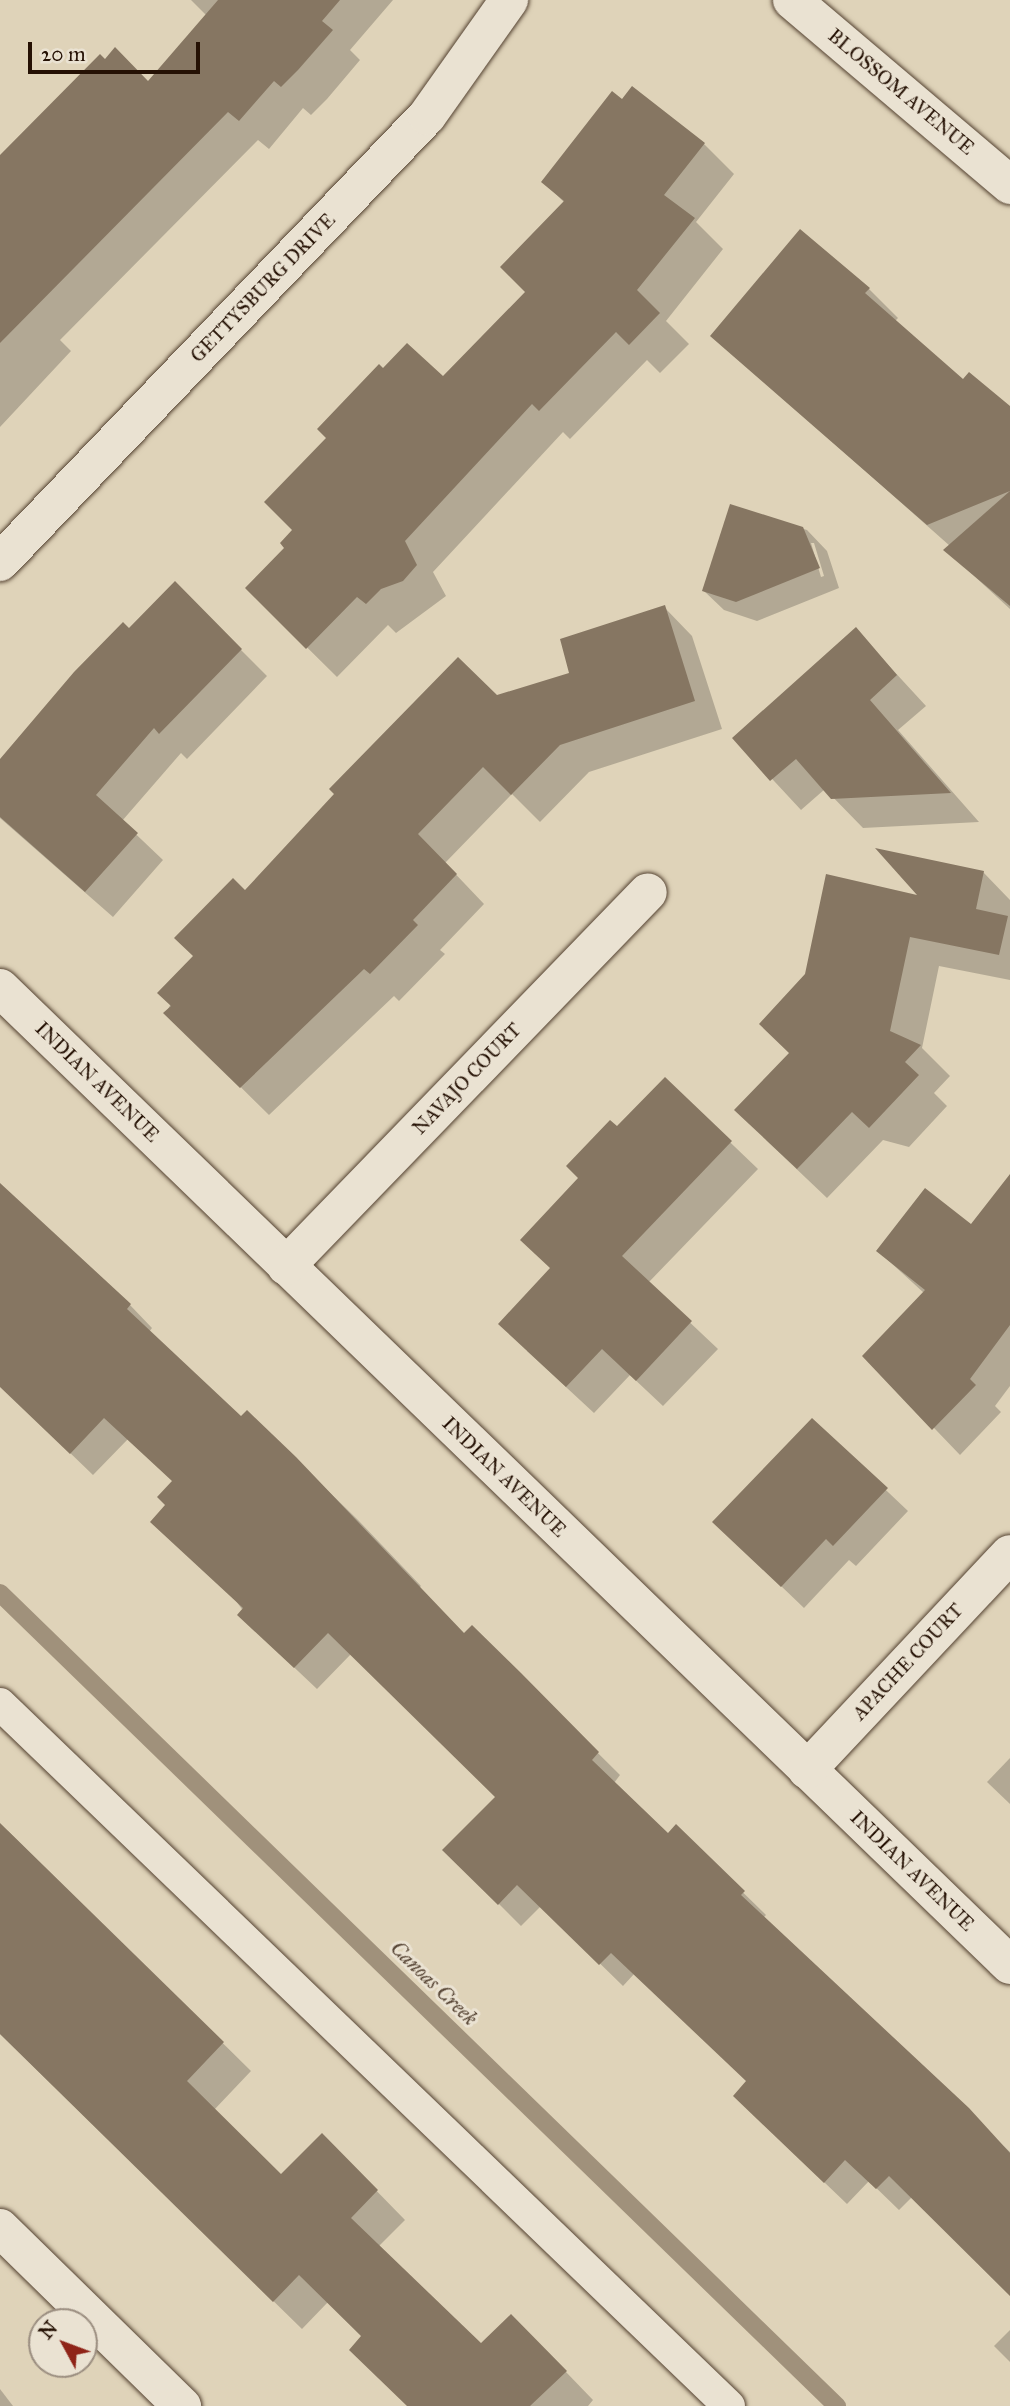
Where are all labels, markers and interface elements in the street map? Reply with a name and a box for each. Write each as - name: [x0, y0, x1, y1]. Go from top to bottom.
- street label: BLOSSOM AVENUE: [823, 24, 979, 160]
- scale bar: [32, 28, 203, 72]
- text: 20 m: [41, 41, 86, 67]
- street label: GETTYSBURG DRIVE: [186, 209, 340, 367]
- street label: INDIAN AVENUE: [30, 1017, 164, 1147]
- street label: NAVAJO COURT: [408, 1019, 526, 1139]
- street label: INDIAN AVENUE: [437, 1412, 571, 1542]
- street label: APACHE COURT: [848, 1599, 968, 1725]
- street label: INDIAN AVENUE: [845, 1806, 979, 1936]
- water label: Canoas Creek: [385, 1935, 483, 2031]
- north arrow: [28, 2308, 98, 2378]
- text: N: [34, 2317, 62, 2344]

